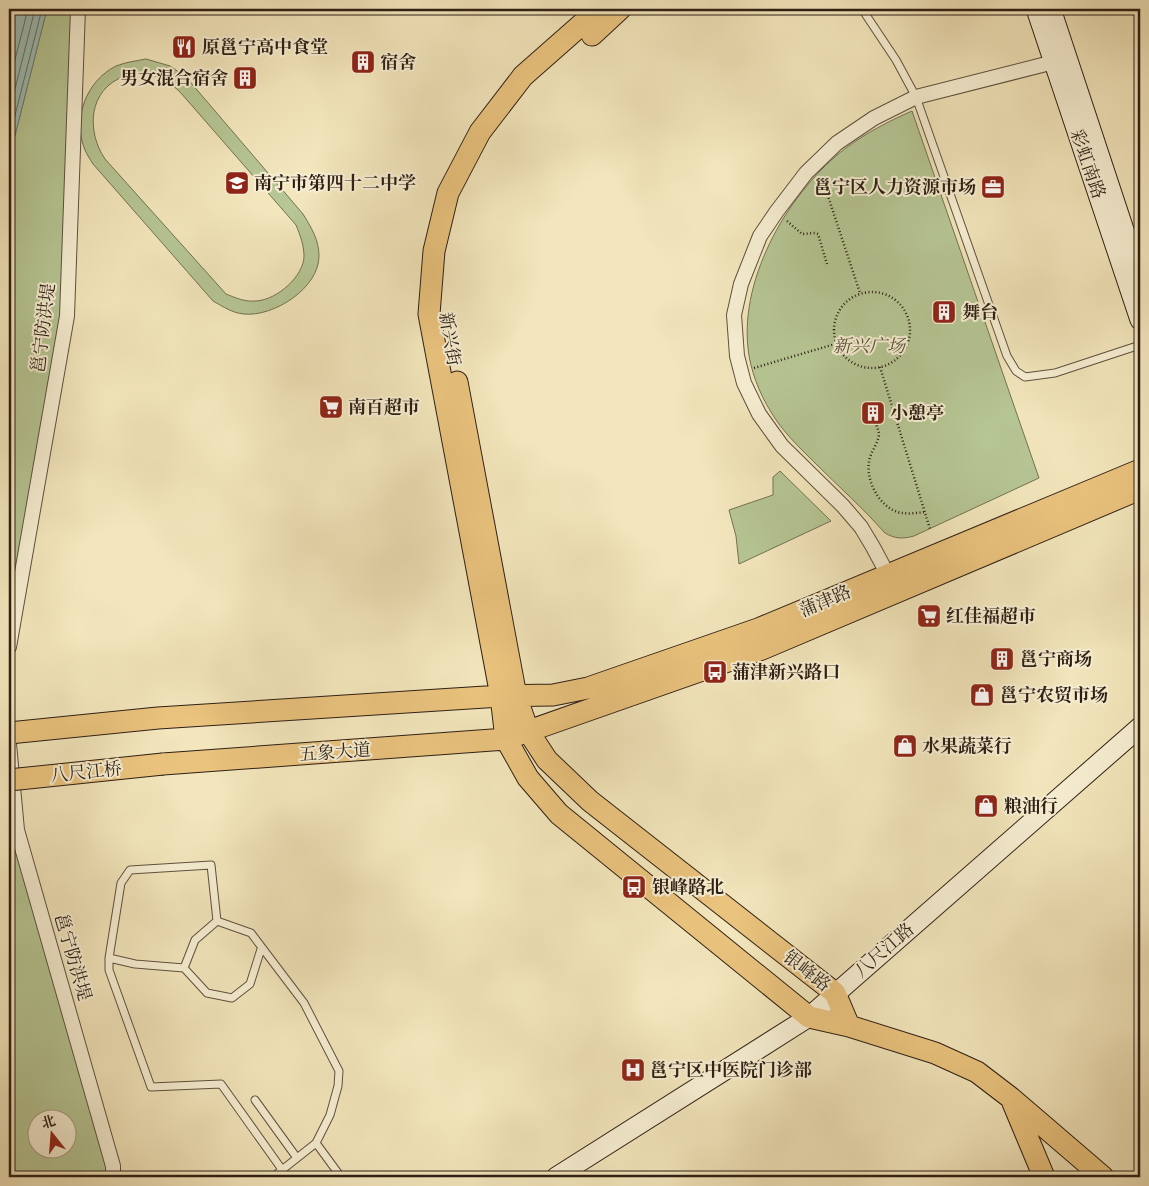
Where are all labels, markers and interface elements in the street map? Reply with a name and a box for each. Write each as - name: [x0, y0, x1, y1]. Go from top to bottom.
- restaurant icon: 原邕宁高中食堂: [171, 34, 197, 60]
- place label: 原邕宁高中食堂: [202, 37, 328, 58]
- building icon: 宿舍: [350, 49, 376, 75]
- place label: 宿舍: [380, 52, 416, 73]
- building icon: 男女混合宿舍: [232, 65, 258, 91]
- place label: 男女混合宿舍: [120, 68, 228, 89]
- street label: 彩虹南路: [1066, 127, 1109, 202]
- school or university icon: 南宁市第四十二中学: [224, 170, 250, 196]
- place label: 南宁市第四十二中学: [254, 173, 416, 194]
- office icon: 邕宁区人力资源市场: [980, 174, 1006, 200]
- place label: 邕宁区人力资源市场: [814, 177, 976, 198]
- street label: 邕宁防洪堤: [28, 282, 59, 374]
- building icon: 舞台: [931, 299, 957, 325]
- place label: 舞台: [962, 302, 998, 323]
- street label: 新兴街: [435, 311, 464, 367]
- park label: 新兴广场: [833, 336, 907, 357]
- supermarket icon: 南百超市: [318, 394, 344, 420]
- place label: 南百超市: [348, 397, 420, 418]
- building icon: 小憩亭: [860, 400, 886, 426]
- place label: 小憩亭: [890, 403, 944, 424]
- street label: 蒲津路: [796, 581, 854, 622]
- supermarket icon: 红佳福超市: [916, 603, 942, 629]
- place label: 红佳福超市: [946, 606, 1036, 627]
- building icon: 邕宁商场: [989, 646, 1015, 672]
- place label: 邕宁商场: [1020, 649, 1092, 670]
- bus stop icon: 蒲津新兴路口: [702, 659, 728, 685]
- place label: 蒲津新兴路口: [732, 662, 840, 683]
- shop icon: 邕宁农贸市场: [969, 682, 995, 708]
- place label: 邕宁农贸市场: [1000, 685, 1108, 706]
- shop icon: 水果蔬菜行: [892, 733, 918, 759]
- place label: 水果蔬菜行: [922, 736, 1012, 757]
- street label: 五象大道: [298, 740, 372, 765]
- street label: 八尺江桥: [49, 758, 123, 787]
- shop icon: 粮油行: [973, 793, 999, 819]
- place label: 粮油行: [1004, 796, 1058, 817]
- bus stop icon: 银峰路北: [621, 874, 647, 900]
- place label: 银峰路北: [652, 877, 724, 898]
- street label: 邕宁防洪堤: [50, 911, 95, 1003]
- street label: 八尺江路: [850, 919, 918, 982]
- street label: 银峰路: [779, 946, 834, 996]
- hospital icon: 邕宁区中医院门诊部: [620, 1057, 646, 1083]
- place label: 邕宁区中医院门诊部: [650, 1060, 812, 1081]
- north arrow: [28, 1108, 78, 1158]
- text: 北: [39, 1112, 58, 1132]

